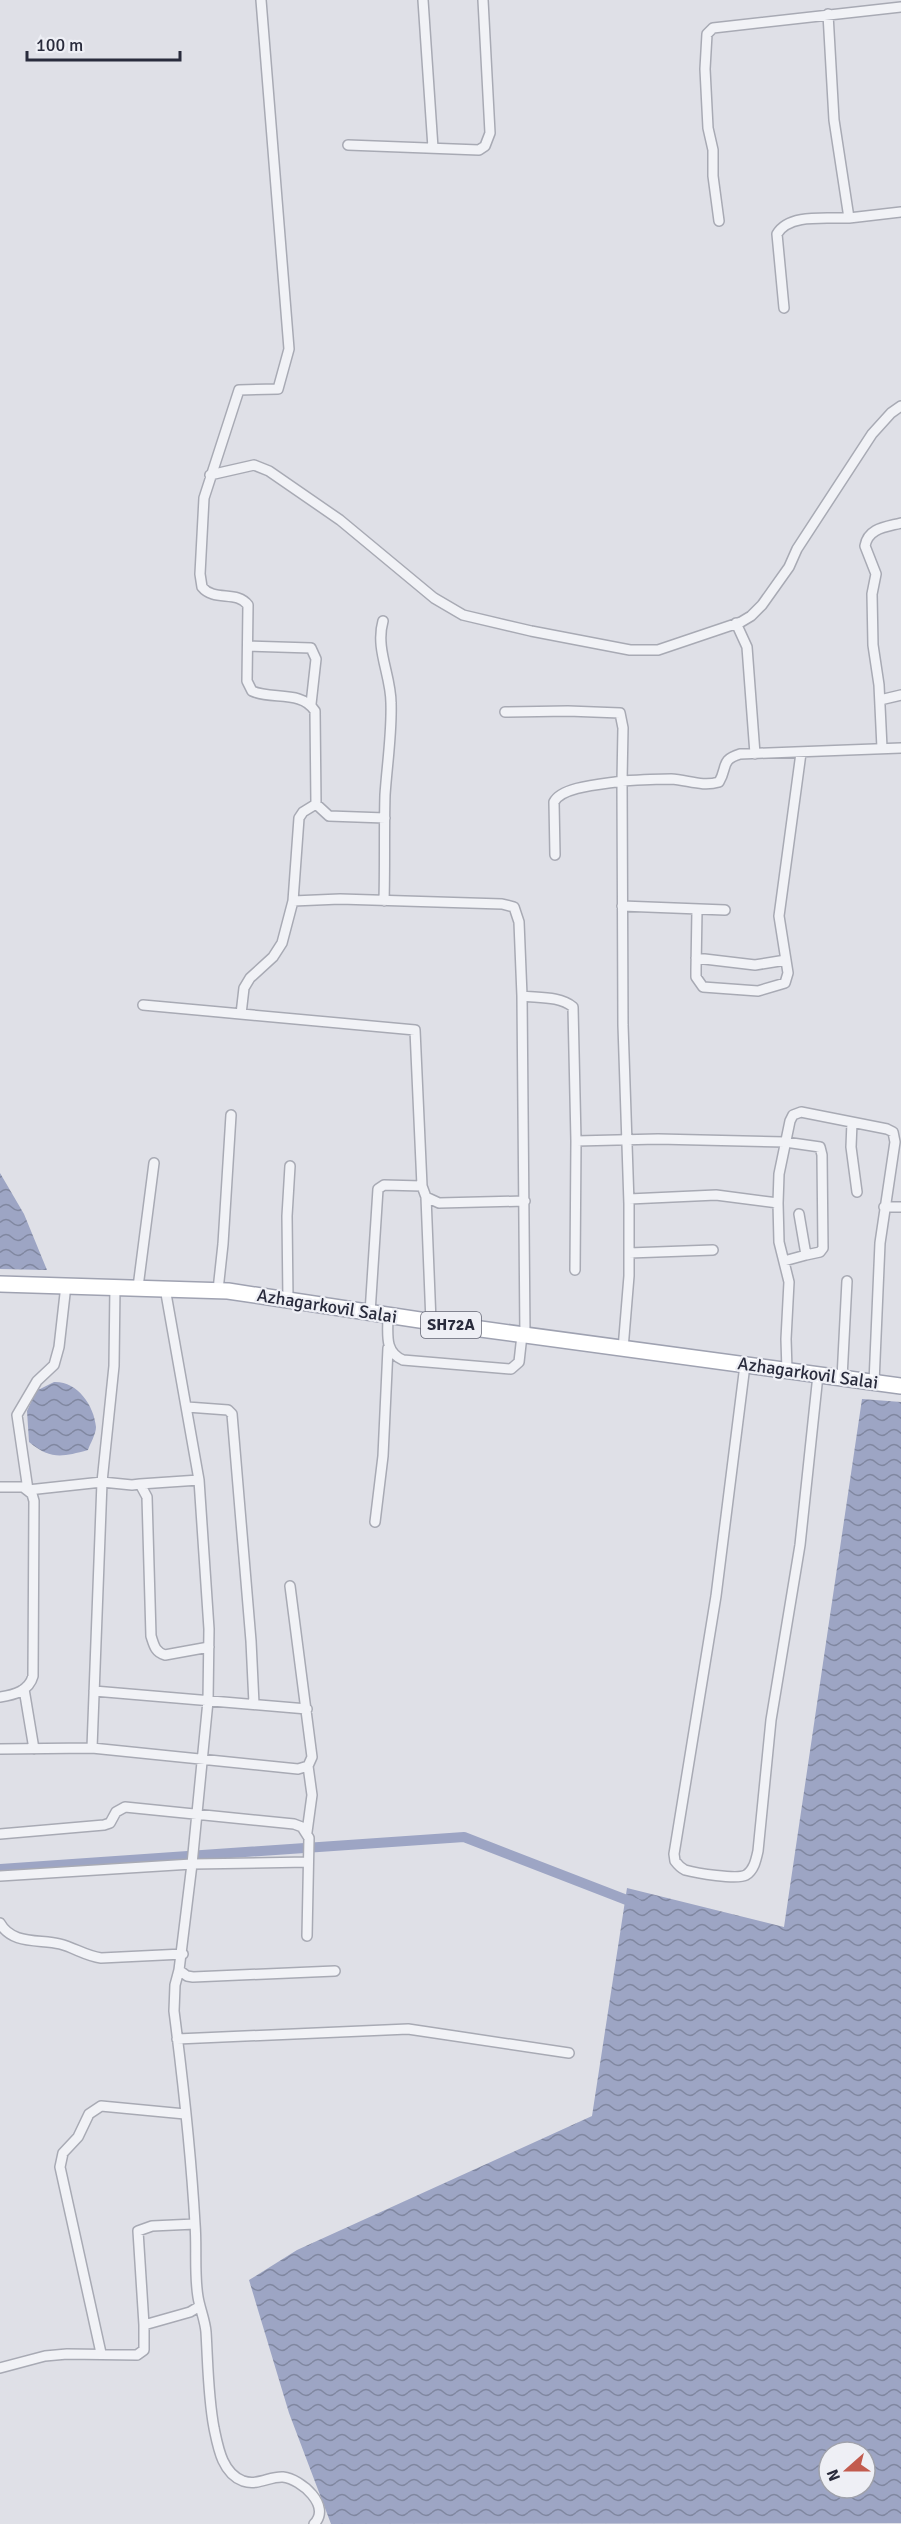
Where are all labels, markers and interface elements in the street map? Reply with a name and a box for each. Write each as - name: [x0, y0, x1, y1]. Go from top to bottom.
- scale bar: [27, 24, 180, 62]
- text: 100 m: [36, 34, 83, 56]
- street label: Azhagarkovil Salai: [255, 1284, 399, 1328]
- road number: SH72A: [421, 1312, 481, 1338]
- street label: Azhagarkovil Salai: [736, 1352, 880, 1394]
- north arrow: [817, 2440, 877, 2500]
- text: N: [823, 2466, 845, 2484]

